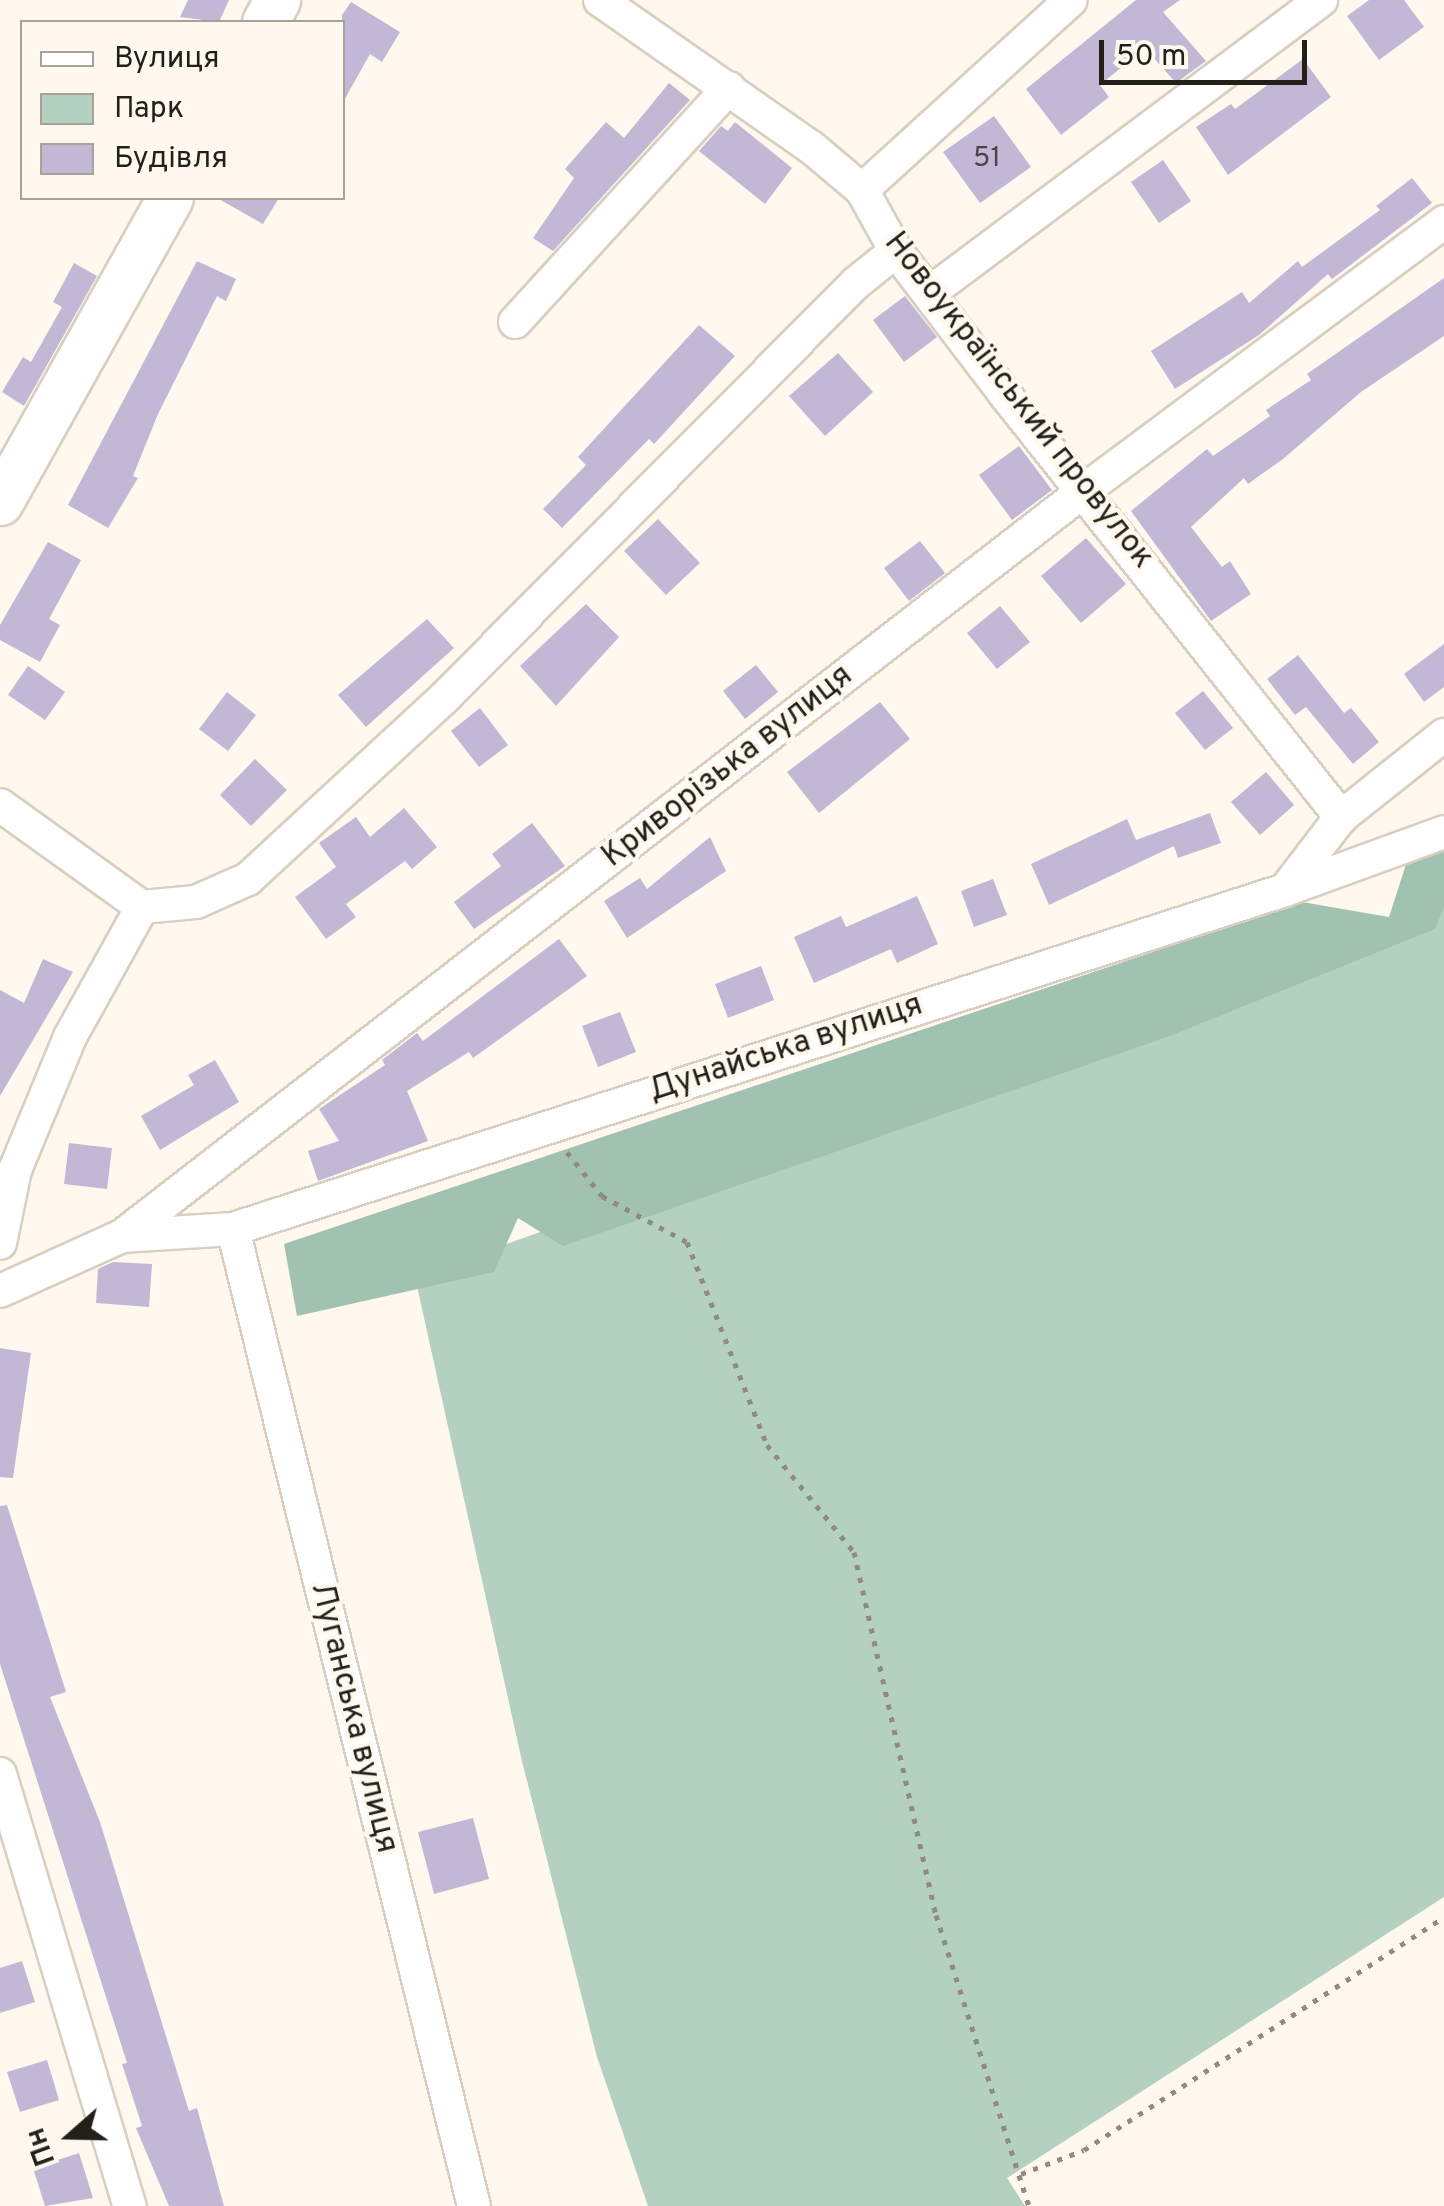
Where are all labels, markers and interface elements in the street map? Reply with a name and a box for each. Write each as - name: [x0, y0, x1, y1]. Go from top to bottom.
- legend: [20, 20, 345, 200]
- scale bar: [1104, 20, 1312, 82]
- text: 50 m: [1116, 39, 1186, 76]
- text: Вулиця: [114, 41, 220, 78]
- text: Парк: [114, 91, 184, 128]
- text: Будівля: [114, 141, 228, 178]
- house number: 51: [973, 142, 1001, 176]
- street label: Новоукраїнський провулок: [875, 225, 1161, 577]
- street label: Криворізька вулиця: [595, 657, 861, 877]
- street label: Дунайська вулиця: [644, 987, 928, 1111]
- street label: Луганська вулиця: [301, 1579, 405, 1857]
- north arrow: [20, 2086, 120, 2186]
- text: Пн: [18, 2122, 65, 2170]

